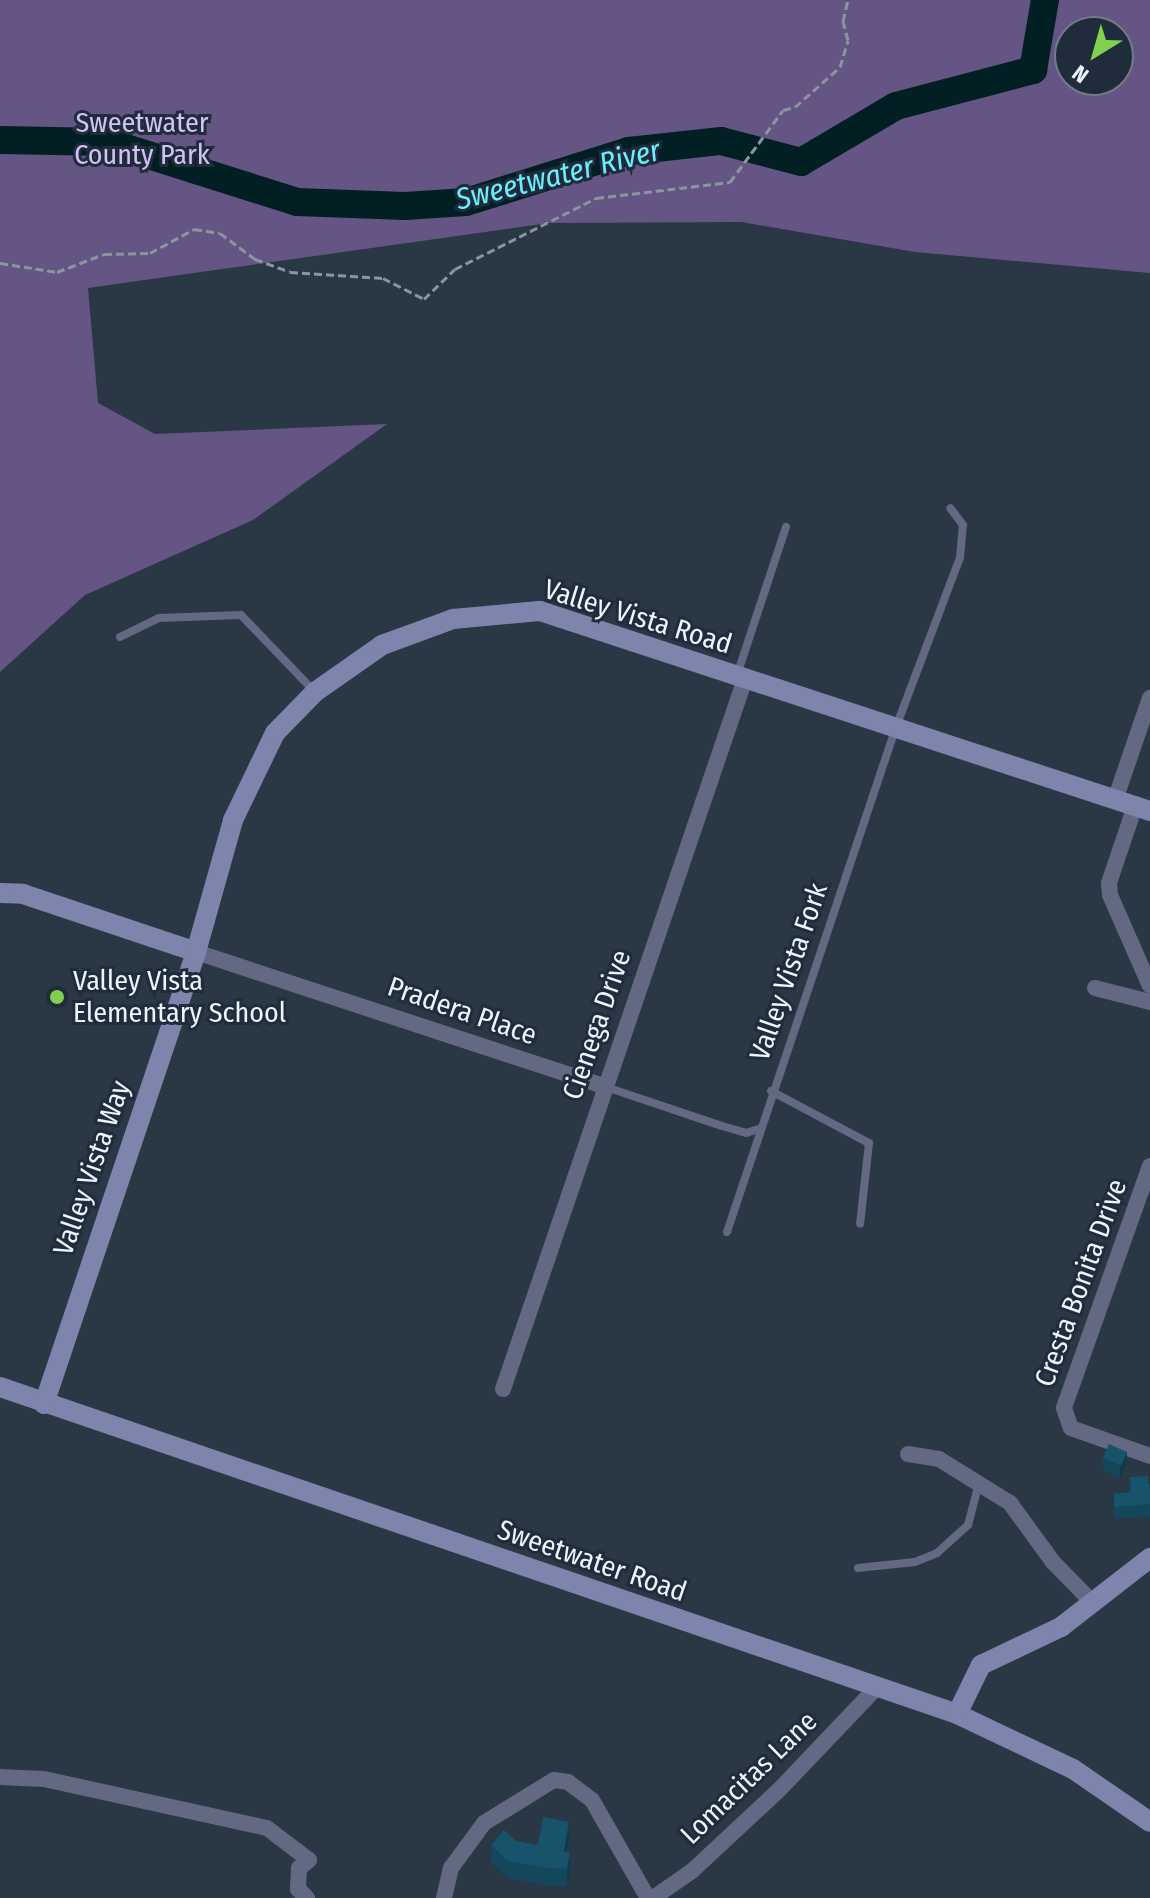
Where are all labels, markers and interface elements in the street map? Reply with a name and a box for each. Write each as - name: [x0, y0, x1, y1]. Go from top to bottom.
- north arrow: [1054, 16, 1134, 96]
- text: N: [1067, 59, 1094, 89]
- park label: Sweetwater County Park: [74, 106, 210, 172]
- water label: Sweetwater River: [452, 132, 664, 218]
- street label: Valley Vista Road: [540, 572, 736, 662]
- street label: Valley Vista Fork: [743, 879, 835, 1065]
- street label: Cienega Drive: [556, 946, 638, 1104]
- place label: Valley Vista Elementary School: [73, 964, 286, 1030]
- street label: Pradera Place: [383, 970, 541, 1052]
- marker: Valley Vista Elementary School: [48, 988, 66, 1006]
- street label: Valley Vista Way: [46, 1076, 138, 1260]
- street label: Cresta Bonita Drive: [1028, 1175, 1134, 1391]
- street label: Sweetwater Road: [493, 1513, 691, 1609]
- street label: Lomacitas Lane: [674, 1705, 824, 1851]

